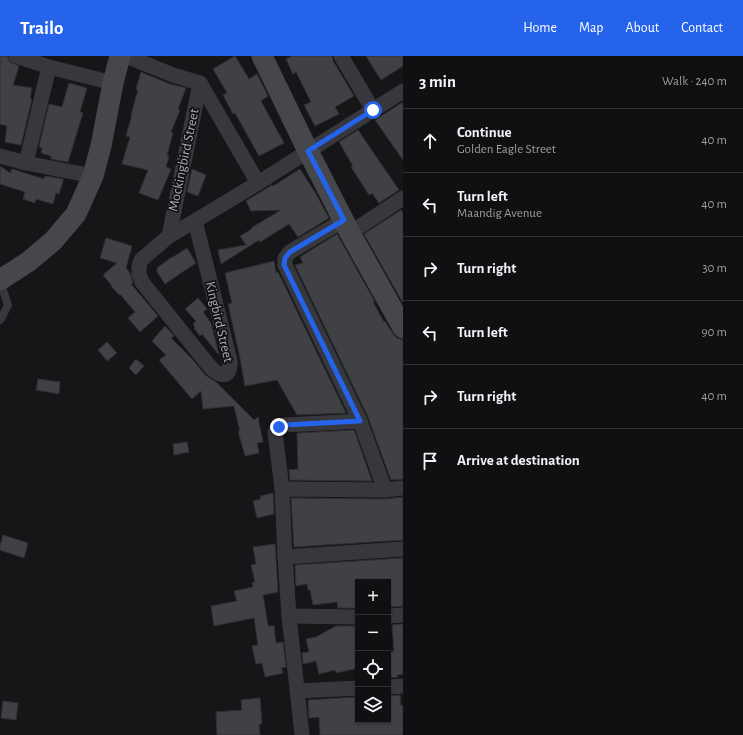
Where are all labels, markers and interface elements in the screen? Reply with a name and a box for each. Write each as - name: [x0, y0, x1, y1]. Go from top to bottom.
- text: Trailo: [20, 19, 63, 38]
- text: Home: [523, 21, 557, 35]
- text: Map: [579, 21, 603, 35]
- text: About: [625, 21, 659, 35]
- text: Contact: [681, 21, 723, 35]
- text: 3 min: [419, 73, 456, 90]
- text: Walk · 240 m: [662, 75, 727, 88]
- route start: [364, 101, 382, 119]
- street label: Mockingbird Street: [166, 107, 202, 213]
- text: Continue: [457, 125, 512, 140]
- icon: ahead: [419, 130, 441, 152]
- text: 40 m: [701, 134, 727, 147]
- text: Golden Eagle Street: [457, 143, 556, 156]
- text: Turn left: [457, 189, 508, 204]
- icon: left: [419, 194, 441, 216]
- text: 40 m: [701, 198, 727, 211]
- text: Maandig Avenue: [457, 207, 542, 220]
- icon: right: [419, 258, 441, 280]
- text: Turn right: [457, 261, 516, 276]
- text: 30 m: [702, 262, 727, 275]
- street label: Kingbird Street: [203, 280, 235, 364]
- icon: left: [419, 322, 441, 344]
- text: Turn left: [457, 325, 508, 340]
- text: 90 m: [701, 326, 727, 339]
- icon: right: [419, 386, 441, 408]
- text: Turn right: [457, 389, 516, 404]
- text: 40 m: [701, 390, 727, 403]
- route end: [270, 418, 288, 436]
- icon: arrive: [419, 450, 441, 472]
- text: Arrive at destination: [457, 453, 580, 468]
- map controls: [355, 579, 391, 723]
- button: +: [355, 579, 391, 615]
- button: −: [355, 615, 391, 651]
- button: locate: [355, 651, 391, 687]
- button: layers: [355, 687, 391, 723]

